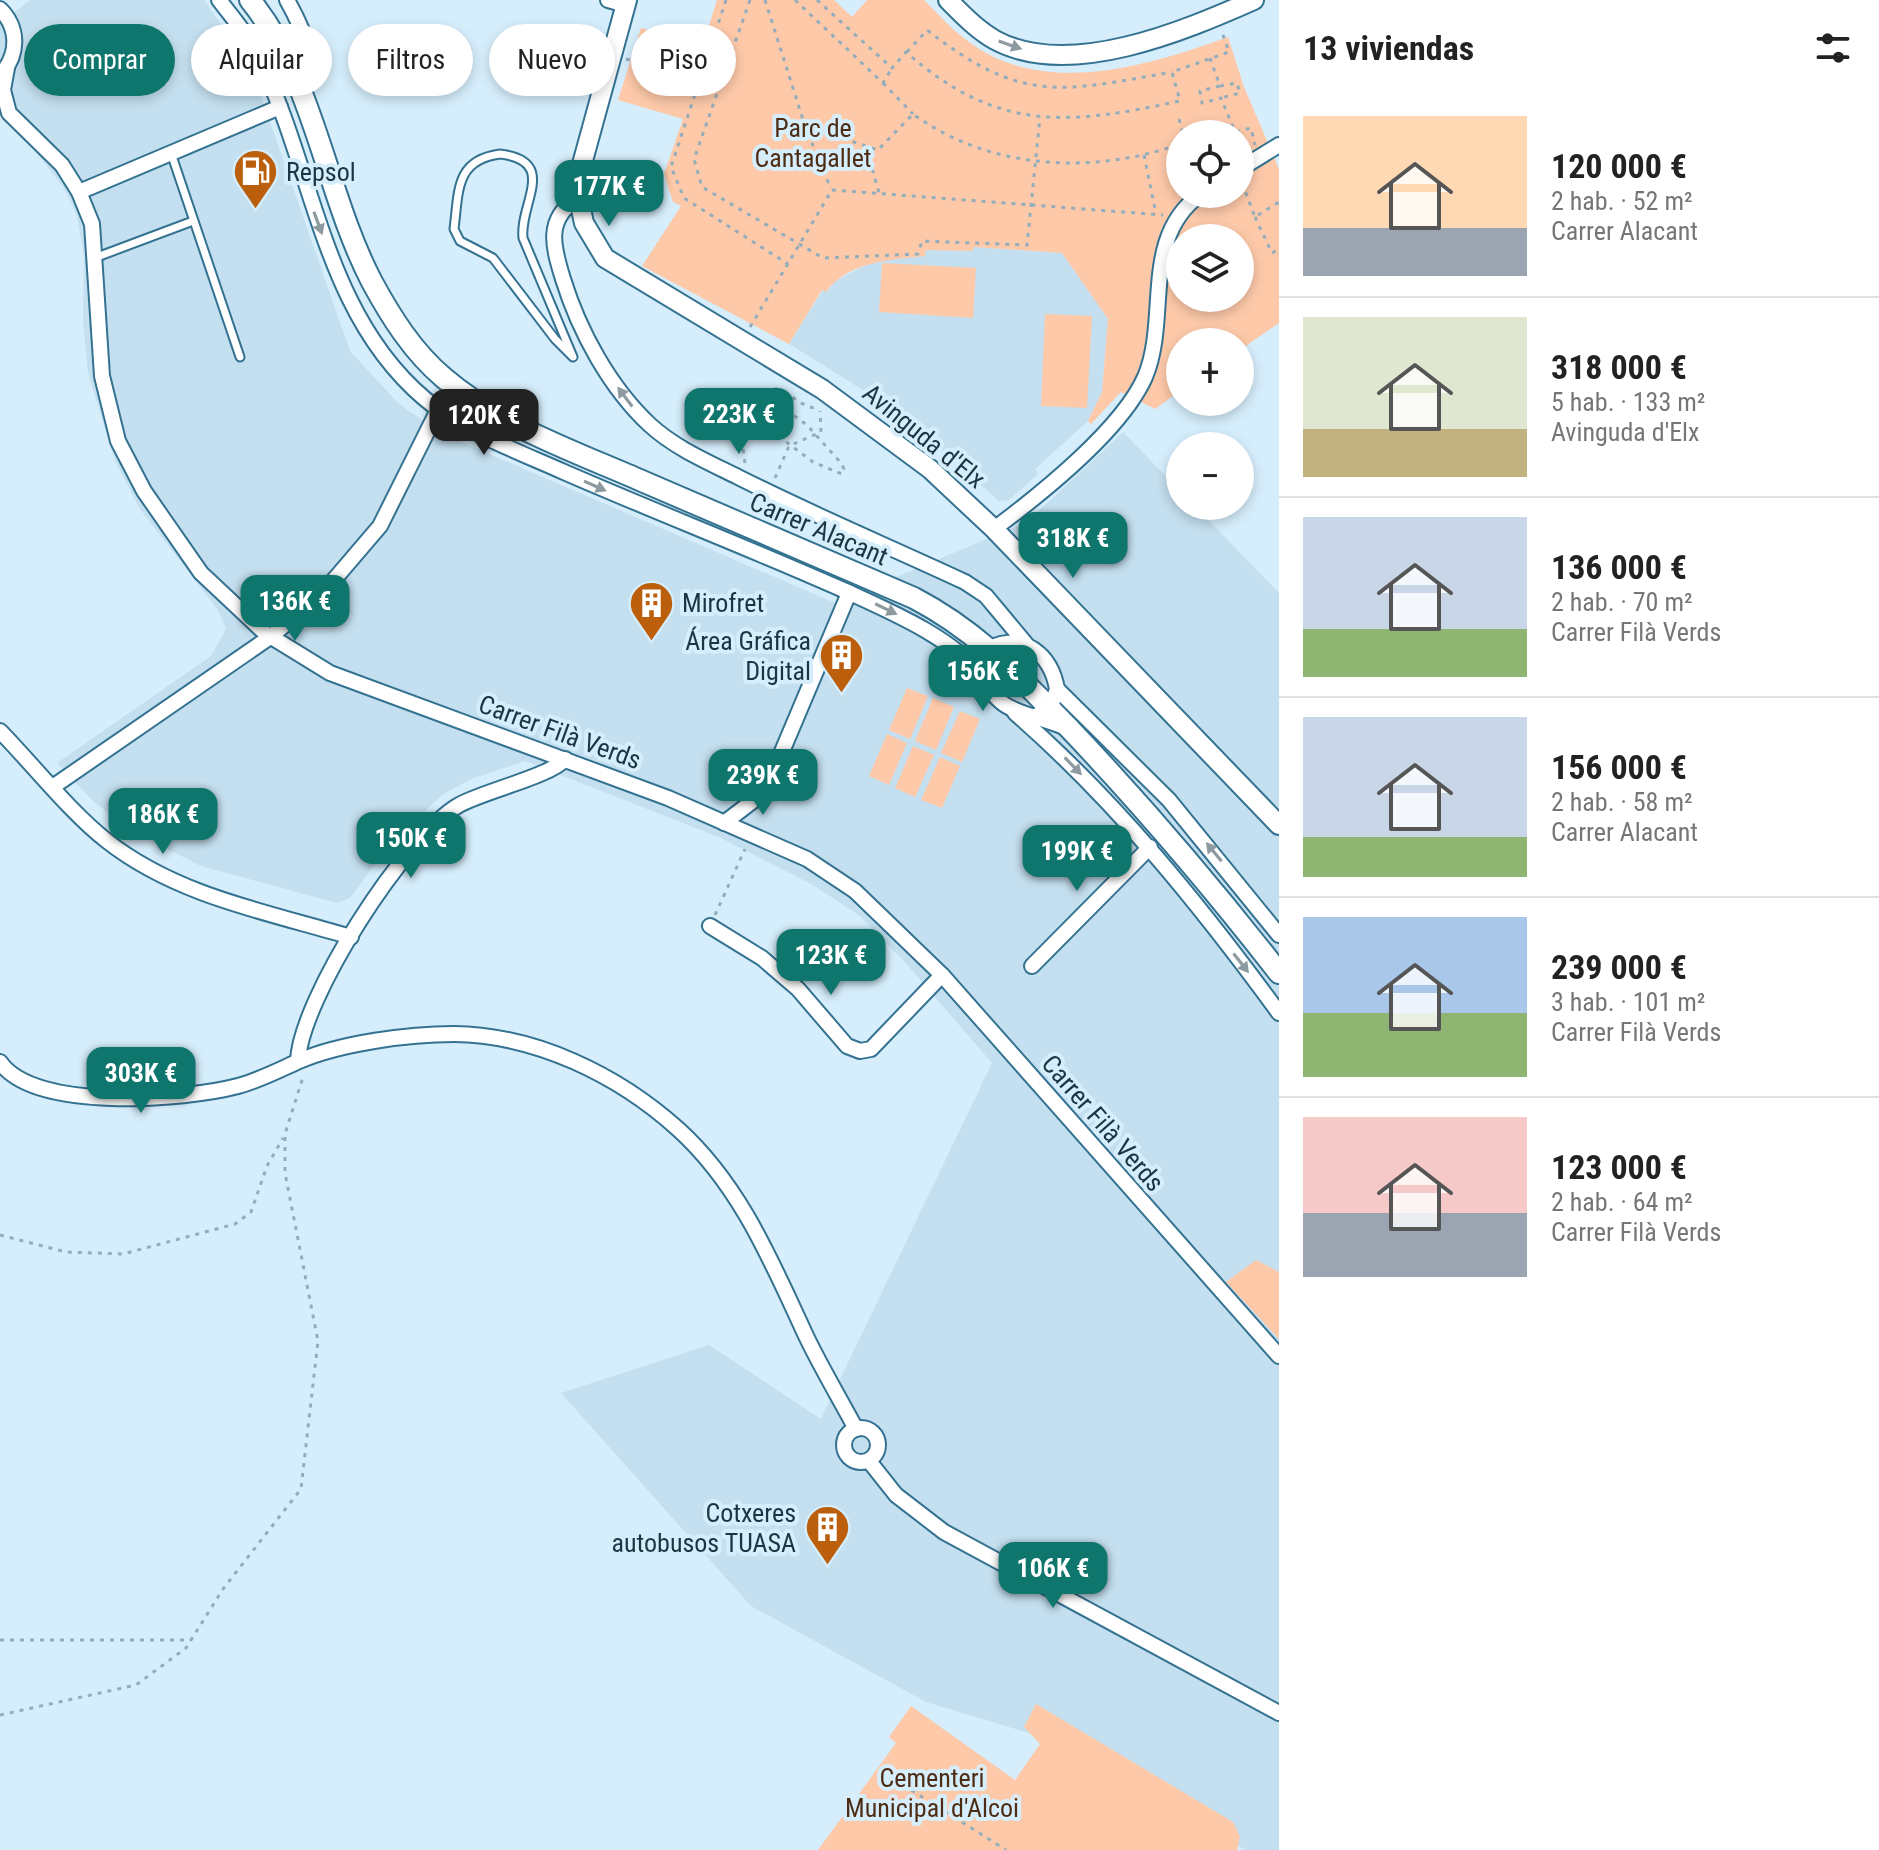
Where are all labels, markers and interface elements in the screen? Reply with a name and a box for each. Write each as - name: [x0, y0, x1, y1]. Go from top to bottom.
- chip: Comprar: [24, 24, 175, 96]
- chip: Alquilar: [191, 24, 332, 96]
- chip: Filtros: [348, 24, 473, 96]
- chip: Nuevo: [489, 24, 615, 96]
- chip: Piso: [631, 24, 736, 96]
- icon: filters: [1811, 26, 1855, 70]
- text: 13 viviendas: [1303, 28, 1474, 68]
- one-way arrow: [998, 40, 1022, 52]
- park label: Parc de Cantagallet: [754, 113, 872, 173]
- map controls: [1166, 120, 1254, 520]
- button: locate: [1166, 120, 1254, 208]
- text: 120 000 €: [1551, 146, 1687, 186]
- fuel station icon: Repsol: [231, 148, 279, 211]
- icon: home: [1367, 148, 1463, 244]
- place label: Repsol: [286, 157, 356, 187]
- pin: 177K €: [544, 160, 674, 228]
- text: 177K €: [573, 171, 645, 201]
- text: 2 hab. · 52 m²: [1551, 186, 1693, 216]
- one-way arrow: [312, 211, 325, 235]
- text: Carrer Alacant: [1551, 216, 1698, 246]
- button: layers: [1166, 224, 1254, 312]
- button: +: [1166, 328, 1254, 416]
- text: 318 000 €: [1551, 347, 1687, 387]
- icon: home: [1367, 349, 1463, 445]
- street label: Avinguda d'Elx: [857, 378, 991, 494]
- one-way arrow: [618, 386, 633, 407]
- text: 5 hab. · 133 m²: [1551, 387, 1705, 417]
- pin: 223K €: [674, 388, 804, 456]
- pin: 120K €: [419, 389, 549, 457]
- text: 223K €: [703, 399, 775, 429]
- text: 120K €: [448, 400, 520, 430]
- text: Avinguda d'Elx: [1551, 417, 1700, 447]
- button: −: [1166, 432, 1254, 520]
- one-way arrow: [583, 479, 607, 492]
- street label: Carrer Alacant: [745, 486, 893, 572]
- pin: 318K €: [1008, 512, 1138, 580]
- text: 318K €: [1037, 523, 1109, 553]
- text: 136 000 €: [1551, 547, 1687, 587]
- icon: home: [1367, 549, 1463, 645]
- pin: 136K €: [230, 575, 360, 643]
- building icon: Mirofret: [627, 579, 675, 642]
- text: 136K €: [259, 586, 331, 616]
- text: 2 hab. · 70 m²: [1551, 587, 1693, 617]
- place label: Mirofret: [682, 588, 764, 618]
- one-way arrow: [874, 603, 897, 616]
- text: Carrer Filà Verds: [1551, 617, 1721, 647]
- place label: Área Gráfica Digital: [685, 626, 811, 686]
- building icon: Área Gráfica Digital: [818, 632, 866, 695]
- pin: 156K €: [918, 645, 1048, 713]
- text: 156K €: [947, 656, 1019, 686]
- street label: Carrer Filà Verds: [475, 689, 645, 775]
- text: 156 000 €: [1551, 747, 1687, 787]
- pin: 239K €: [698, 749, 828, 817]
- icon: home: [1367, 749, 1463, 845]
- one-way arrow: [1063, 756, 1082, 775]
- text: 239K €: [727, 760, 799, 790]
- text: 2 hab. · 58 m²: [1551, 787, 1693, 817]
- pin: 186K €: [98, 788, 228, 856]
- text: 186K €: [127, 799, 199, 829]
- pin: 150K €: [346, 812, 476, 880]
- text: Carrer Alacant: [1551, 817, 1698, 847]
- text: 150K €: [375, 823, 447, 853]
- pin: 199K €: [1012, 825, 1142, 893]
- text: 199K €: [1041, 836, 1113, 866]
- one-way arrow: [1206, 842, 1222, 862]
- pin: 123K €: [766, 929, 896, 997]
- text: 123K €: [795, 940, 867, 970]
- text: 239 000 €: [1551, 947, 1687, 987]
- icon: home: [1367, 949, 1463, 1045]
- one-way arrow: [1232, 953, 1248, 974]
- text: 3 hab. · 101 m²: [1551, 987, 1705, 1017]
- text: Carrer Filà Verds: [1551, 1017, 1721, 1047]
- pin: 303K €: [76, 1047, 206, 1115]
- street label: Carrer Filà Verds: [1036, 1049, 1170, 1197]
- text: 303K €: [105, 1058, 177, 1088]
- text: 123 000 €: [1551, 1147, 1687, 1187]
- icon: home: [1367, 1149, 1463, 1245]
- text: 2 hab. · 64 m²: [1551, 1187, 1693, 1217]
- text: Carrer Filà Verds: [1551, 1217, 1721, 1247]
- place label: Cotxeres autobusos TUASA: [612, 1498, 796, 1558]
- building icon: Cotxeres autobusos TUASA: [803, 1504, 851, 1567]
- pin: 106K €: [988, 1542, 1118, 1610]
- text: 106K €: [1017, 1553, 1089, 1583]
- park label: Cementeri Municipal d'Alcoi: [845, 1763, 1019, 1823]

